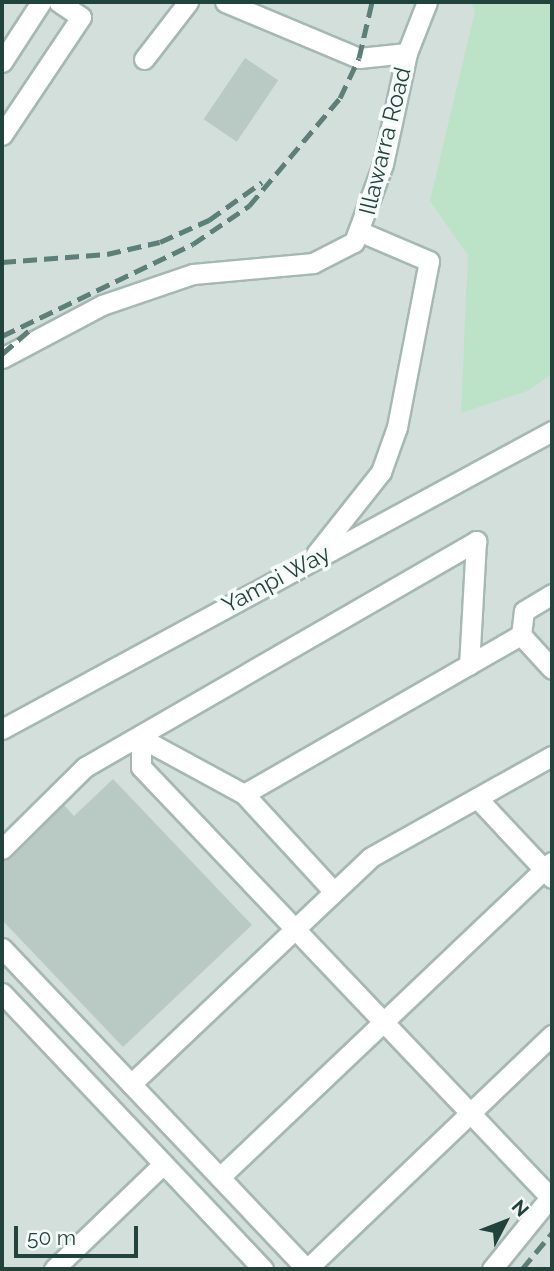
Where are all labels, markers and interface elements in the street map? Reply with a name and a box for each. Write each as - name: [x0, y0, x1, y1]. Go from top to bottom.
- street label: Illawarra Road: [353, 64, 417, 218]
- street label: Yampi Way: [217, 539, 335, 619]
- north arrow: [470, 1187, 540, 1257]
- text: N: [508, 1195, 534, 1221]
- scale bar: [18, 1212, 142, 1256]
- text: 50 m: [27, 1225, 76, 1250]

